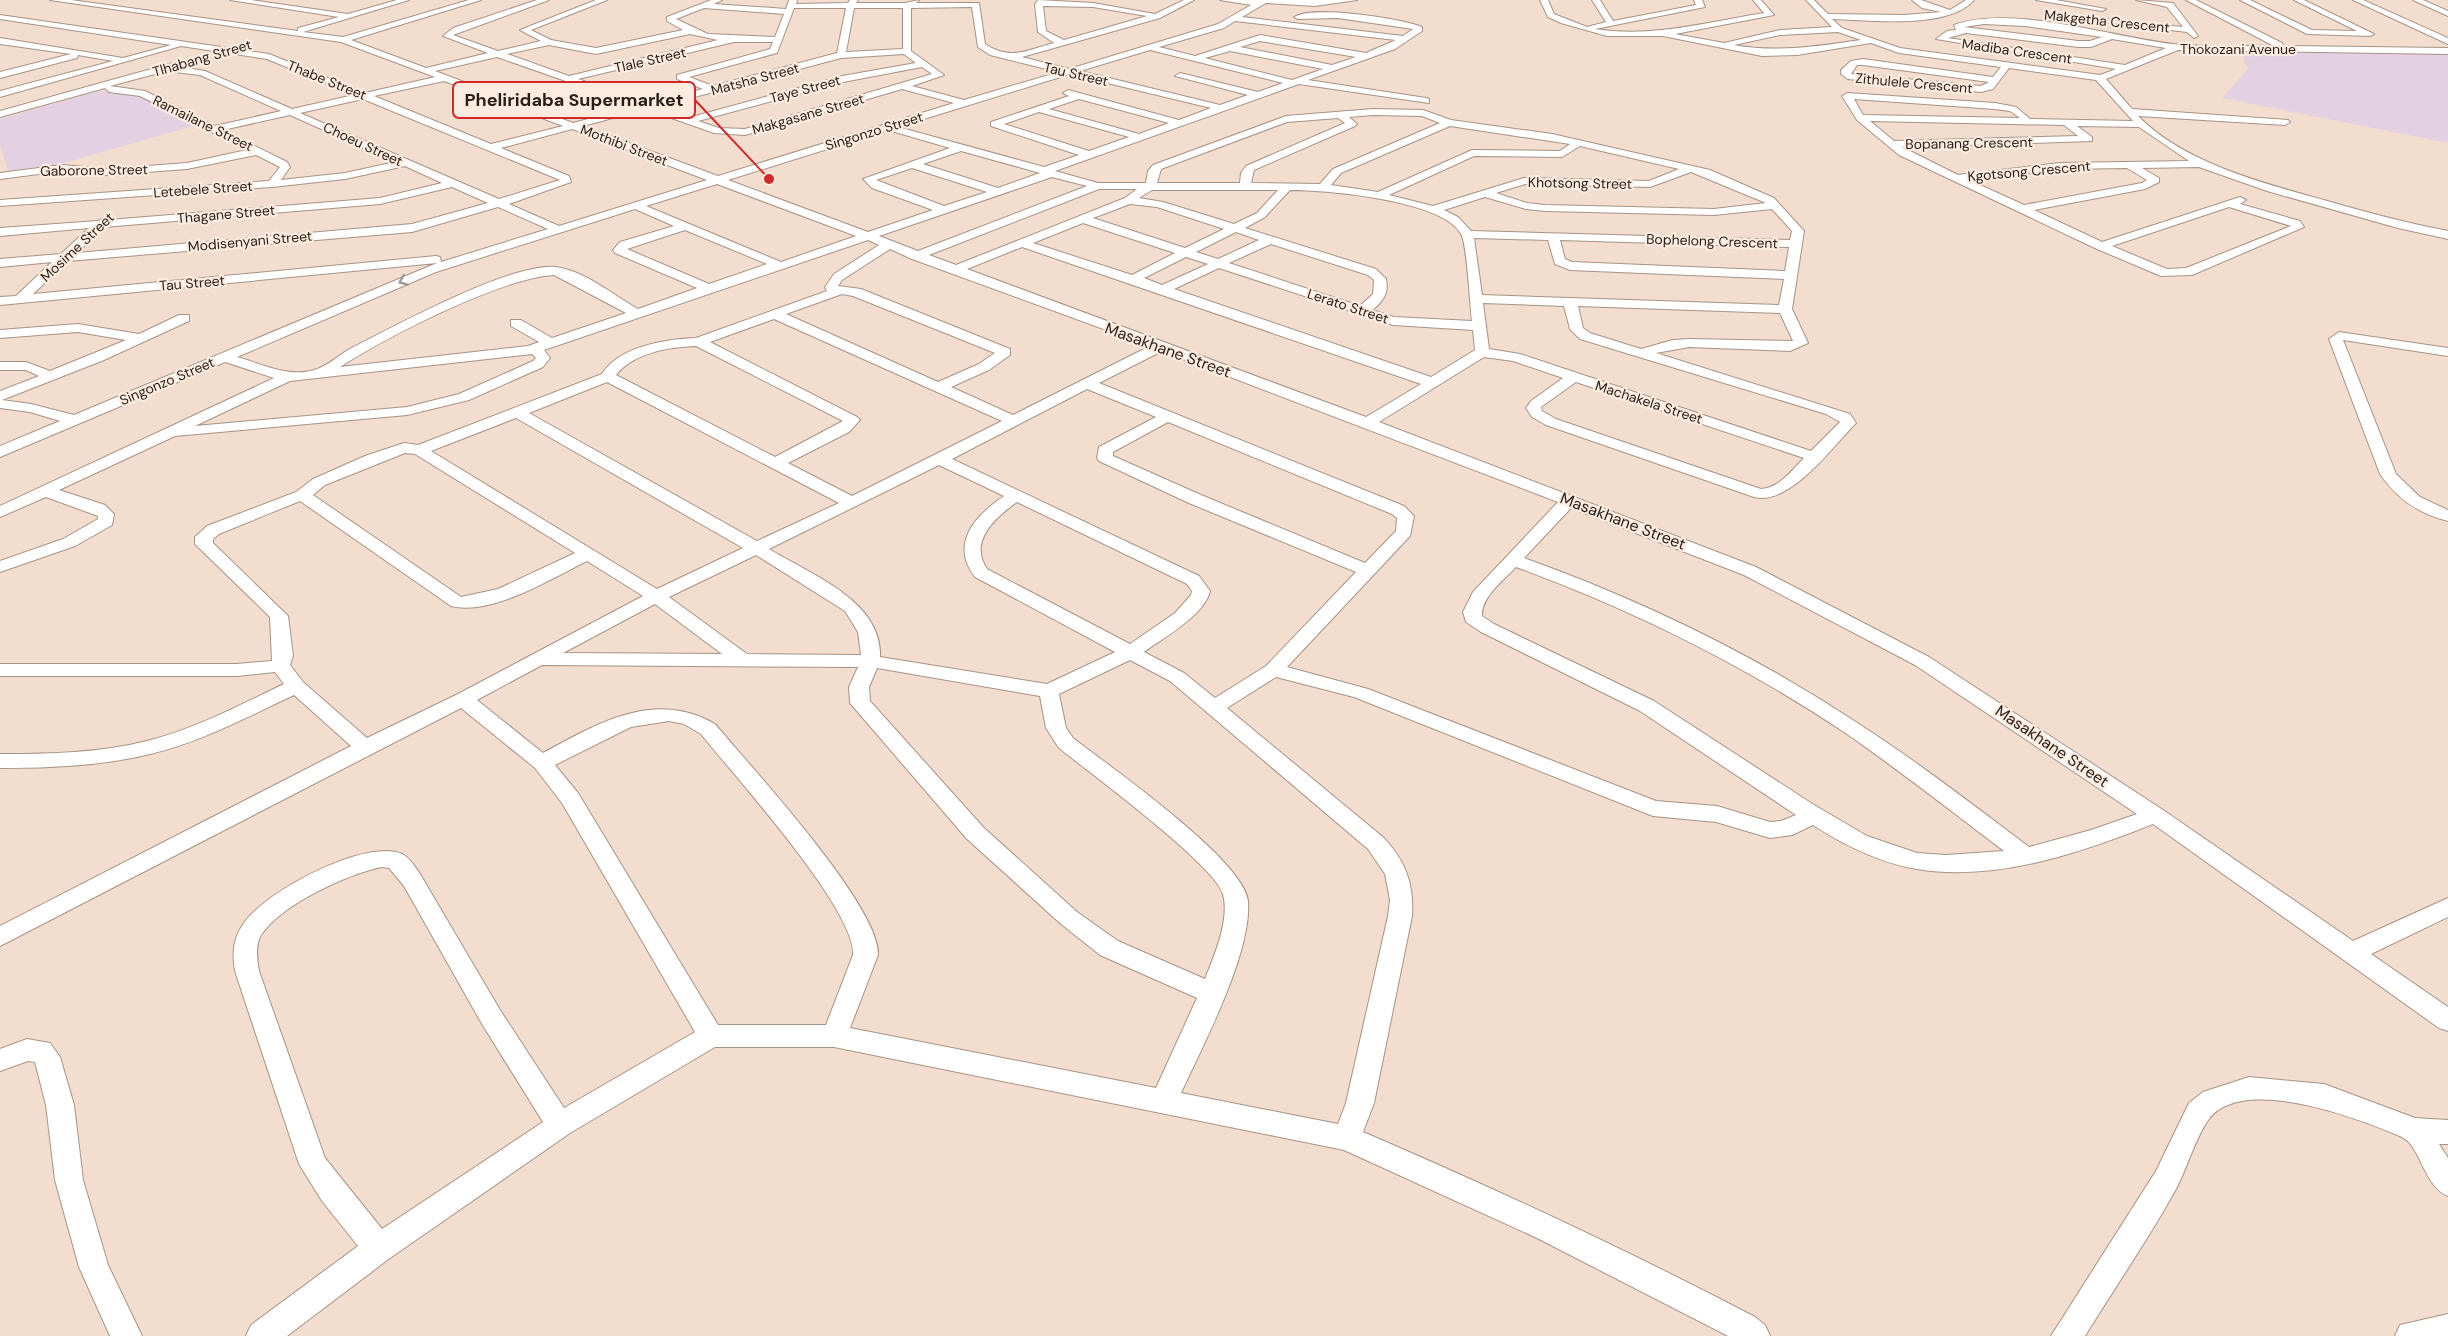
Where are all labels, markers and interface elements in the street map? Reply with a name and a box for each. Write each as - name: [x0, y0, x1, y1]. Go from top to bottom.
- street label: Makgetha Crescent: [2043, 5, 2171, 37]
- street label: Madiba Crescent: [1961, 34, 2073, 68]
- street label: Tlhabang Street: [150, 35, 254, 81]
- street label: Thokozani Avenue: [2180, 40, 2296, 58]
- street label: Tlale Street: [612, 43, 688, 77]
- street label: Thabe Street: [285, 56, 369, 104]
- street label: Tau Street: [1042, 58, 1110, 90]
- street label: Matsha Street: [709, 59, 801, 99]
- street label: Zithulele Crescent: [1855, 69, 1973, 97]
- street label: Taye Street: [768, 71, 842, 107]
- callout: Pheliridaba Supermarket: [453, 82, 695, 118]
- text: Pheliridaba Supermarket: [465, 88, 683, 112]
- street label: Makgasane Street: [750, 89, 866, 139]
- street label: Ramailane Street: [150, 91, 256, 155]
- street label: Singonzo Street: [823, 108, 925, 154]
- street label: Choeu Street: [320, 118, 406, 170]
- street label: Mothibi Street: [578, 120, 670, 170]
- street label: Bopanang Crescent: [1905, 133, 2033, 153]
- street label: Kgotsong Crescent: [1967, 157, 2091, 185]
- street label: Gaborone Street: [40, 160, 148, 180]
- street label: Khotsong Street: [1528, 173, 1632, 193]
- street label: Letebele Street: [153, 177, 253, 201]
- street label: Thagane Street: [176, 201, 276, 227]
- street label: Mosime Street: [36, 208, 118, 286]
- street label: Modisenyani Street: [187, 227, 313, 255]
- street label: Bophelong Crescent: [1646, 230, 1778, 252]
- street label: Tau Street: [158, 271, 226, 295]
- one-way arrow: [398, 274, 409, 286]
- street label: Lerato Street: [1305, 284, 1391, 328]
- street label: Masakhane Street: [1102, 317, 1234, 383]
- street label: Singonzo Street: [117, 353, 217, 409]
- street label: Machakela Street: [1593, 376, 1705, 428]
- street label: Masakhane Street: [1557, 487, 1689, 555]
- street label: Masakhane Street: [1991, 700, 2113, 792]

